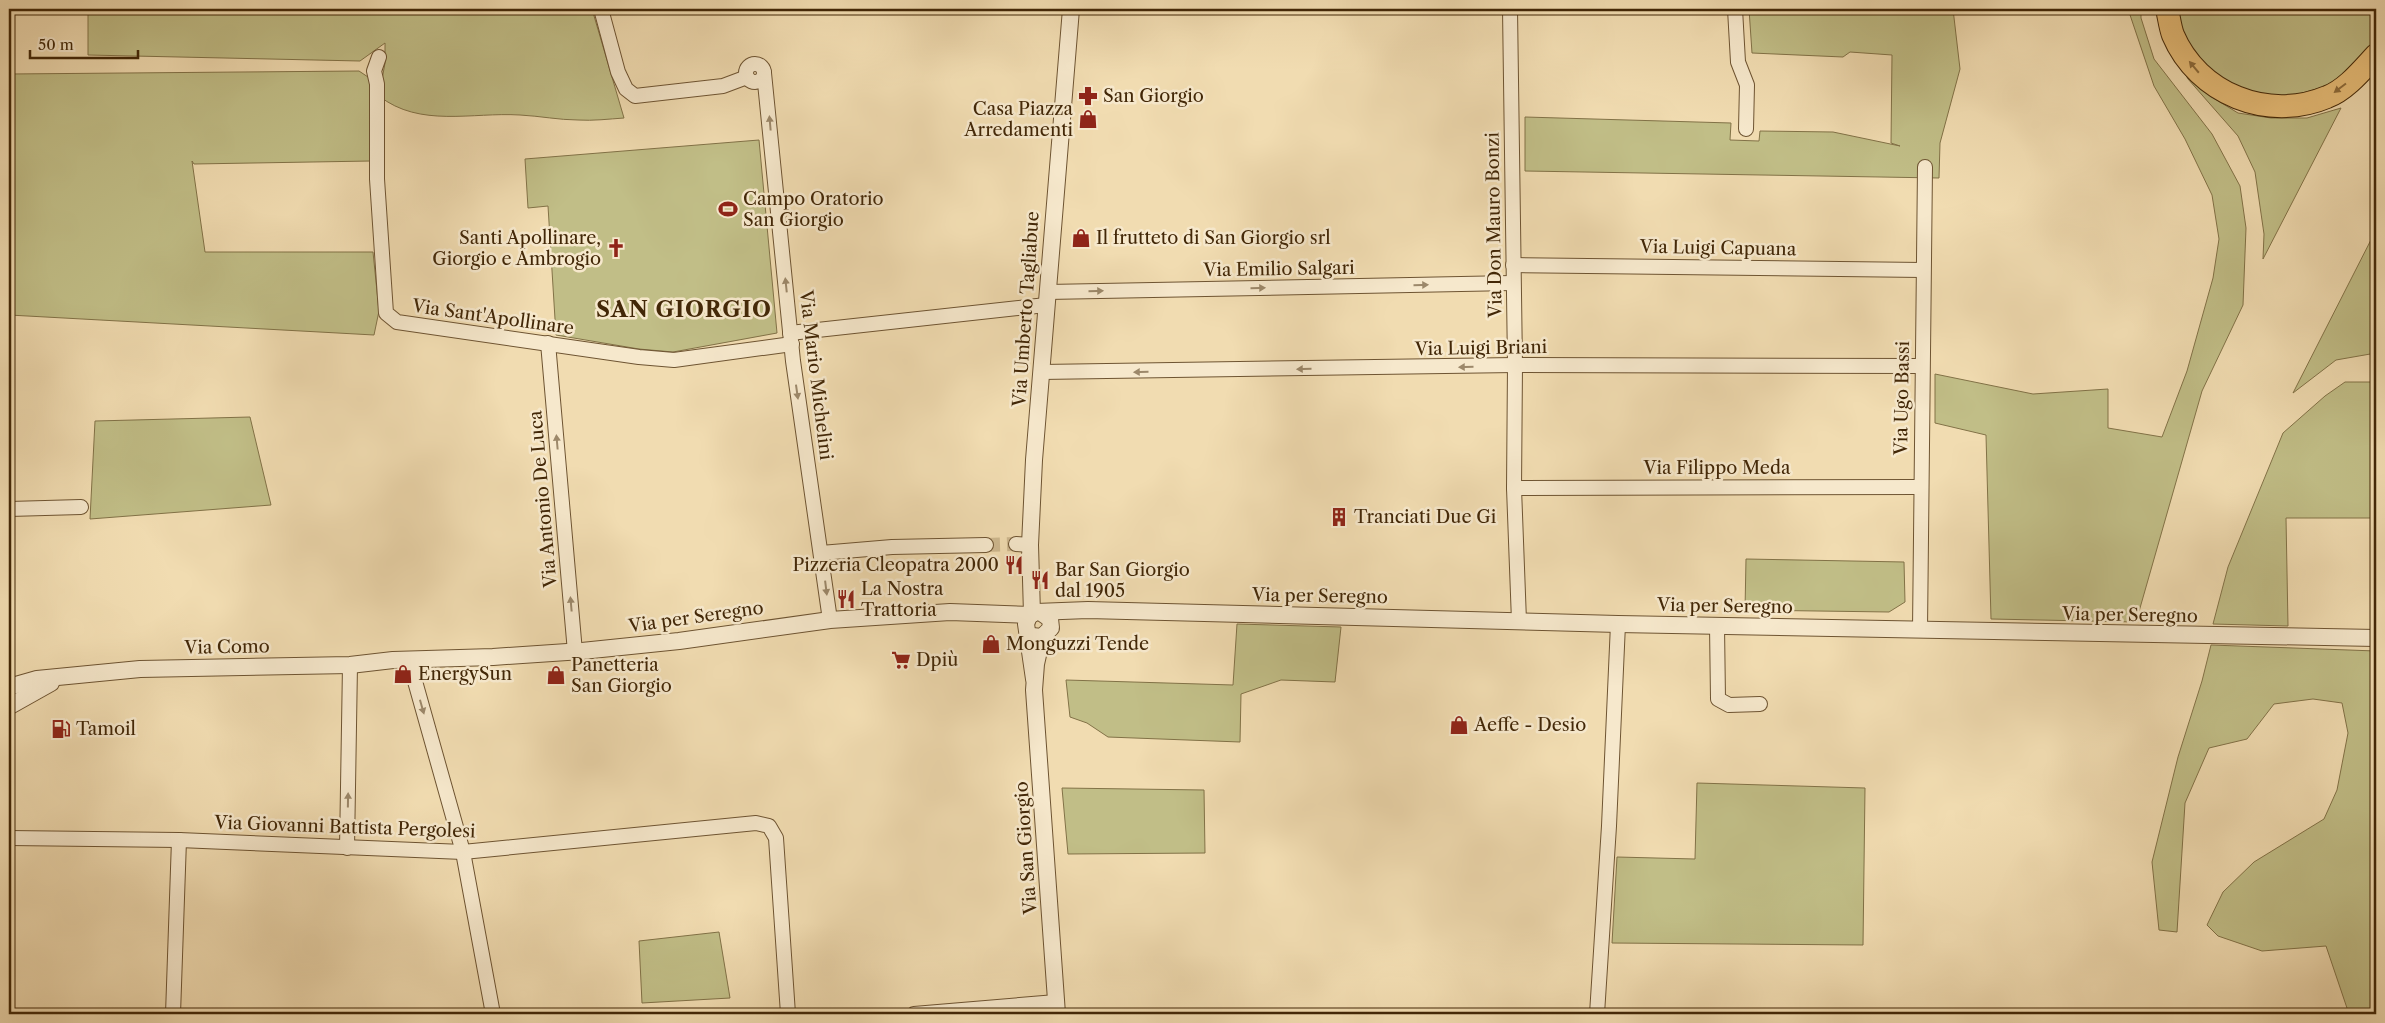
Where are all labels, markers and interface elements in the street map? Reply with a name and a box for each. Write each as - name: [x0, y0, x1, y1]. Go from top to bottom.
- scale bar: [30, 28, 138, 60]
- text: 50 m: [38, 35, 74, 54]
- one-way arrow: [2189, 61, 2200, 73]
- one-way arrow: [2333, 83, 2347, 93]
- pharmacy icon: San Giorgio: [1077, 85, 1099, 107]
- place label: San Giorgio: [1103, 85, 1204, 107]
- place label: Casa Piazza Arredamenti: [963, 98, 1074, 141]
- shop icon: Casa Piazza Arredamenti: [1077, 108, 1099, 130]
- one-way arrow: [765, 115, 773, 131]
- street label: Via Don Mauro Bonzi: [1481, 131, 1507, 319]
- place label: Campo Oratorio San Giorgio: [743, 188, 884, 231]
- sports icon: Campo Oratorio San Giorgio: [717, 198, 739, 220]
- street label: Via Umberto Tagliabue: [1008, 210, 1044, 409]
- place label: Santi Apollinare, Giorgio e Ambrogio: [432, 227, 601, 270]
- shop icon: Il frutteto di San Giorgio srl: [1070, 227, 1092, 249]
- place label: Il frutteto di San Giorgio srl: [1096, 227, 1331, 249]
- street label: Via Luigi Capuana: [1639, 236, 1797, 260]
- church icon: Santi Apollinare, Giorgio e Ambrogio: [605, 237, 627, 259]
- street label: Via Emilio Salgari: [1202, 257, 1355, 281]
- one-way arrow: [781, 276, 789, 292]
- one-way arrow: [1413, 281, 1429, 289]
- one-way arrow: [1251, 284, 1267, 292]
- one-way arrow: [1088, 287, 1104, 295]
- street label: Via Mario Michelini: [795, 288, 837, 462]
- street label: Via Sant'Apollinare: [410, 295, 575, 339]
- district label: SAN GIORGIO: [596, 296, 772, 323]
- street label: Via Luigi Briani: [1414, 336, 1548, 360]
- street label: Via Ugo Bassi: [1890, 340, 1914, 456]
- one-way arrow: [1458, 363, 1474, 371]
- one-way arrow: [1295, 365, 1311, 373]
- one-way arrow: [1133, 368, 1149, 376]
- one-way arrow: [793, 385, 801, 401]
- street label: Via Antonio De Luca: [524, 409, 562, 589]
- one-way arrow: [552, 433, 560, 449]
- street label: Via Filippo Meda: [1643, 457, 1791, 479]
- building icon: Tranciati Due Gi: [1328, 506, 1350, 528]
- place label: Tranciati Due Gi: [1354, 506, 1497, 528]
- place label: Pizzeria Cleopatra 2000: [792, 554, 999, 576]
- restaurant icon: Pizzeria Cleopatra 2000: [1003, 554, 1025, 576]
- place label: Bar San Giorgio dal 1905: [1055, 559, 1190, 602]
- restaurant icon: Bar San Giorgio dal 1905: [1029, 569, 1051, 591]
- place label: La Nostra Trattoria: [861, 578, 944, 621]
- one-way arrow: [822, 580, 830, 596]
- street label: Via per Seregno: [1251, 584, 1388, 608]
- restaurant icon: La Nostra Trattoria: [835, 588, 857, 610]
- street label: Via per Seregno: [1656, 594, 1793, 618]
- one-way arrow: [566, 595, 574, 611]
- street label: Via per Seregno: [626, 597, 765, 637]
- street label: Via per Seregno: [2061, 603, 2198, 627]
- shop icon: Monguzzi Tende: [980, 633, 1002, 655]
- place label: Monguzzi Tende: [1006, 633, 1149, 655]
- street label: Via Como: [183, 635, 270, 659]
- supermarket icon: Dpiù: [890, 649, 912, 671]
- place label: Dpiù: [916, 649, 958, 671]
- place label: Panetteria San Giorgio: [571, 654, 672, 697]
- shop icon: EnergySun: [392, 663, 414, 685]
- place label: EnergySun: [418, 663, 512, 685]
- shop icon: Panetteria San Giorgio: [545, 664, 567, 686]
- one-way arrow: [418, 699, 426, 714]
- shop icon: Aeffe - Desio: [1448, 714, 1470, 736]
- place label: Aeffe - Desio: [1473, 714, 1586, 736]
- fuel station icon: Tamoil: [50, 718, 72, 740]
- place label: Tamoil: [76, 718, 136, 740]
- street label: Via San Giorgio: [1010, 781, 1042, 916]
- one-way arrow: [344, 791, 352, 807]
- street label: Via Giovanni Battista Pergolesi: [213, 811, 476, 843]

